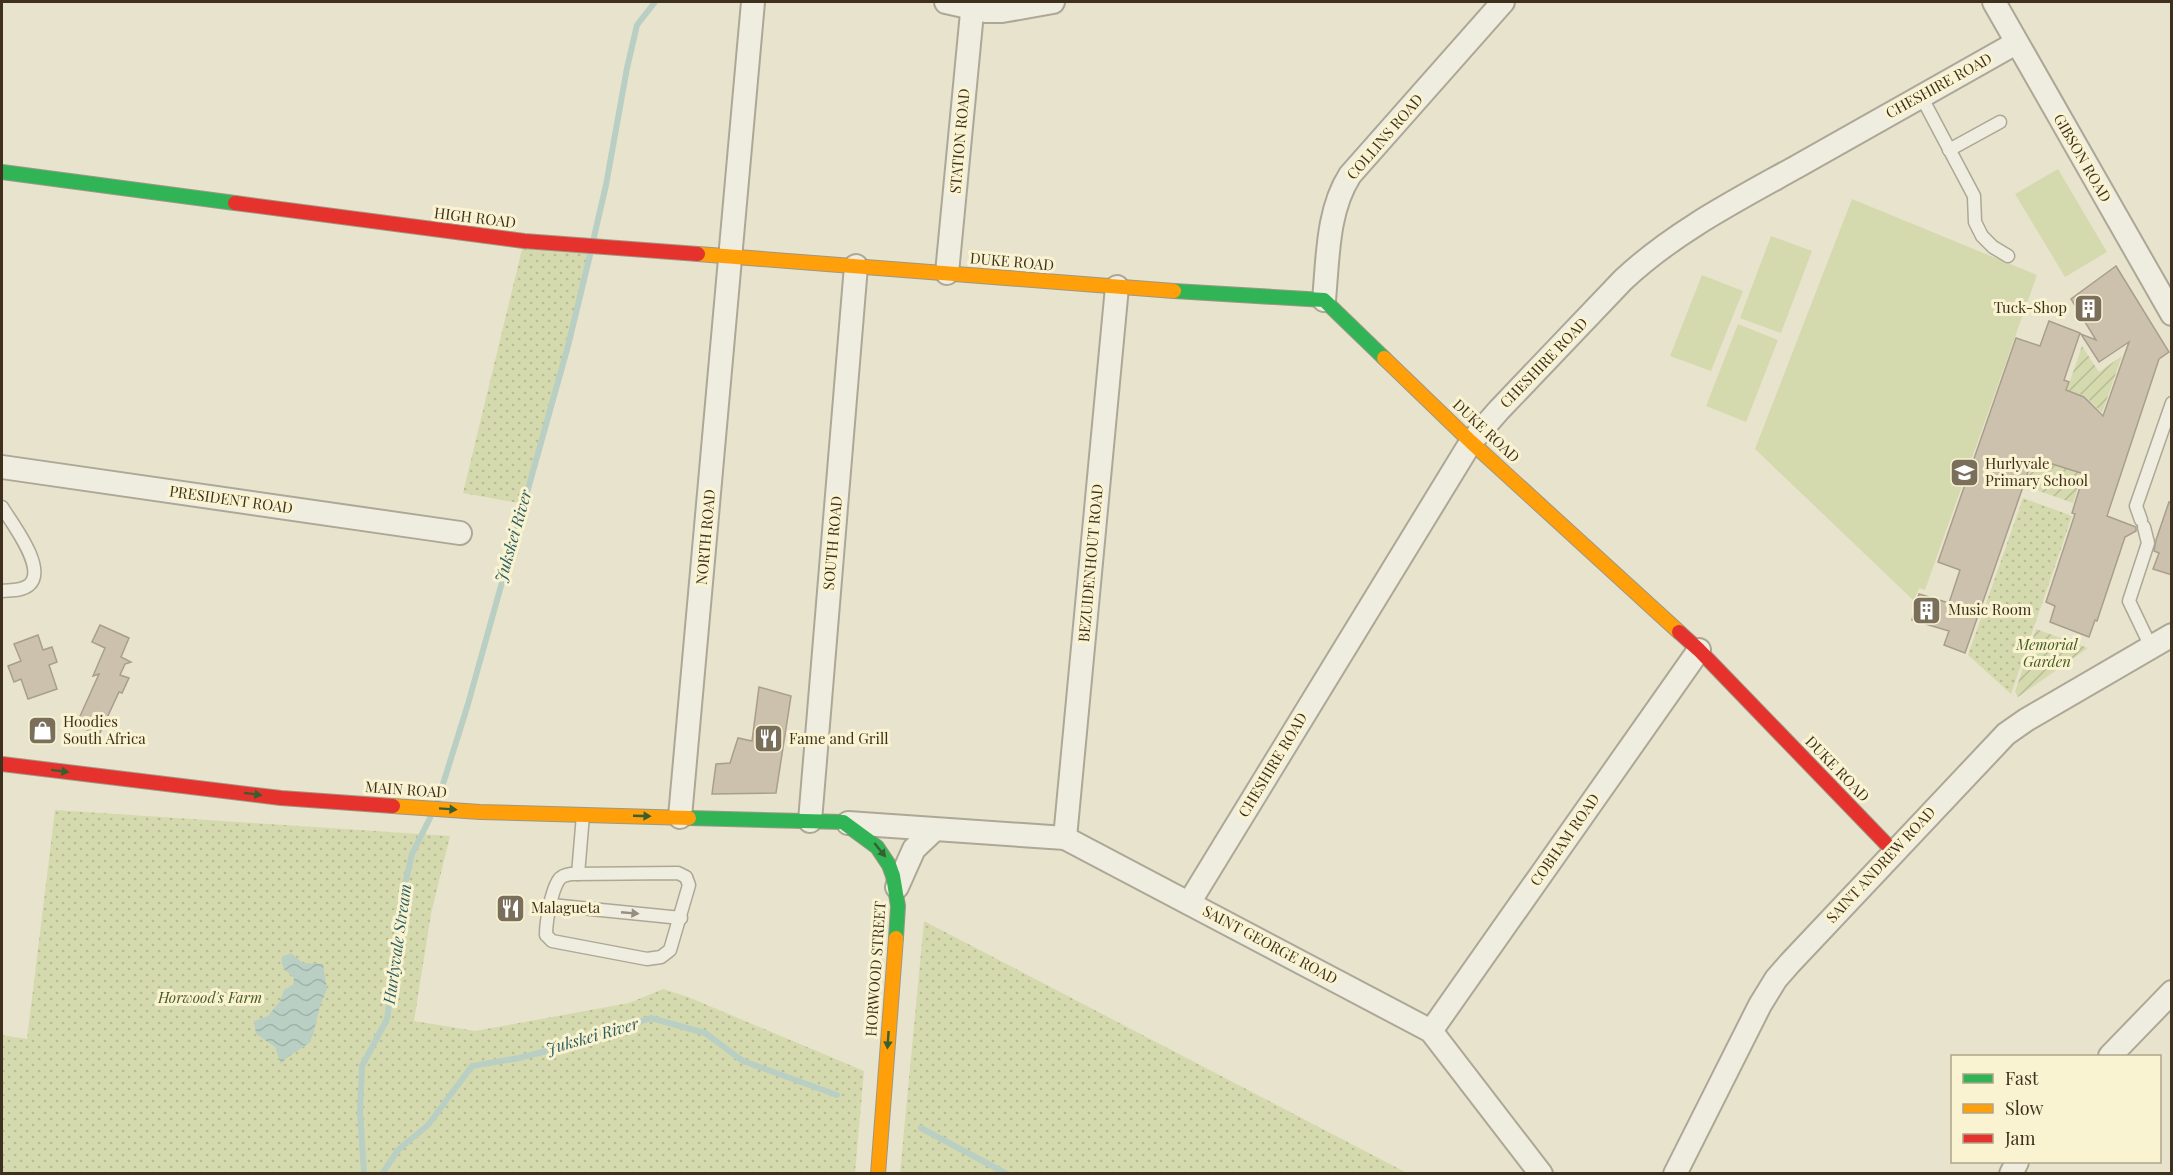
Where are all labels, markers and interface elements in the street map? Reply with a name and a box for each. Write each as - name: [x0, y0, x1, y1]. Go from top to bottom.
- street label: CHESHIRE ROAD: [1882, 48, 1995, 123]
- street label: STATION ROAD: [944, 87, 974, 194]
- street label: COLLINS ROAD: [1342, 89, 1427, 183]
- street label: GIBSON ROAD: [2049, 110, 2116, 205]
- street label: HIGH ROAD: [433, 202, 517, 232]
- street label: DUKE ROAD: [969, 247, 1055, 275]
- building icon: Tuck-Shop: [2072, 292, 2104, 324]
- place label: Tuck-Shop: [1994, 297, 2067, 317]
- street label: CHESHIRE ROAD: [1495, 313, 1592, 412]
- street label: DUKE ROAD: [1449, 394, 1524, 466]
- place label: Hurlyvale Primary School: [1985, 453, 2088, 490]
- school or university icon: Hurlyvale Primary School: [1948, 457, 1980, 489]
- street label: PRESIDENT ROAD: [168, 480, 294, 518]
- street label: BEZUIDENHOUT ROAD: [1073, 483, 1107, 643]
- water label: Jukskei River: [489, 486, 536, 585]
- street label: NORTH ROAD: [691, 488, 719, 586]
- street label: SOUTH ROAD: [818, 495, 846, 591]
- building icon: Music Room: [1911, 594, 1943, 626]
- place label: Music Room: [1948, 599, 2032, 619]
- park label: Memorial Garden: [2015, 634, 2079, 671]
- street label: CHESHIRE ROAD: [1233, 708, 1311, 820]
- place label: Hoodies South Africa: [63, 711, 146, 748]
- shop icon: Hoodies South Africa: [26, 715, 58, 747]
- restaurant icon: Fame and Grill: [752, 723, 784, 755]
- place label: Fame and Grill: [789, 728, 889, 748]
- street label: DUKE ROAD: [1801, 731, 1874, 806]
- one-way arrow: [50, 766, 69, 776]
- street label: MAIN ROAD: [364, 776, 448, 802]
- one-way arrow: [244, 789, 263, 799]
- street label: COBHAM ROAD: [1525, 789, 1604, 890]
- street label: SAINT ANDREW ROAD: [1821, 802, 1939, 927]
- one-way arrow: [438, 805, 457, 814]
- one-way arrow: [633, 812, 652, 821]
- one-way arrow: [873, 843, 885, 858]
- water label: Hurlyvale Stream: [378, 882, 415, 1006]
- restaurant icon: Malagueta: [494, 892, 526, 924]
- place label: Malagueta: [531, 897, 601, 917]
- street label: HORWOOD STREET: [860, 900, 890, 1037]
- street label: SAINT GEORGE ROAD: [1200, 900, 1341, 988]
- one-way arrow: [621, 908, 640, 918]
- park label: Horwood's Farm: [157, 987, 262, 1007]
- water label: Jukskei River: [543, 1012, 642, 1059]
- one-way arrow: [883, 1031, 893, 1050]
- legend: [1951, 1055, 2161, 1163]
- text: Fast: [2005, 1066, 2039, 1090]
- text: Slow: [2005, 1096, 2043, 1120]
- text: Jam: [2004, 1126, 2035, 1150]

